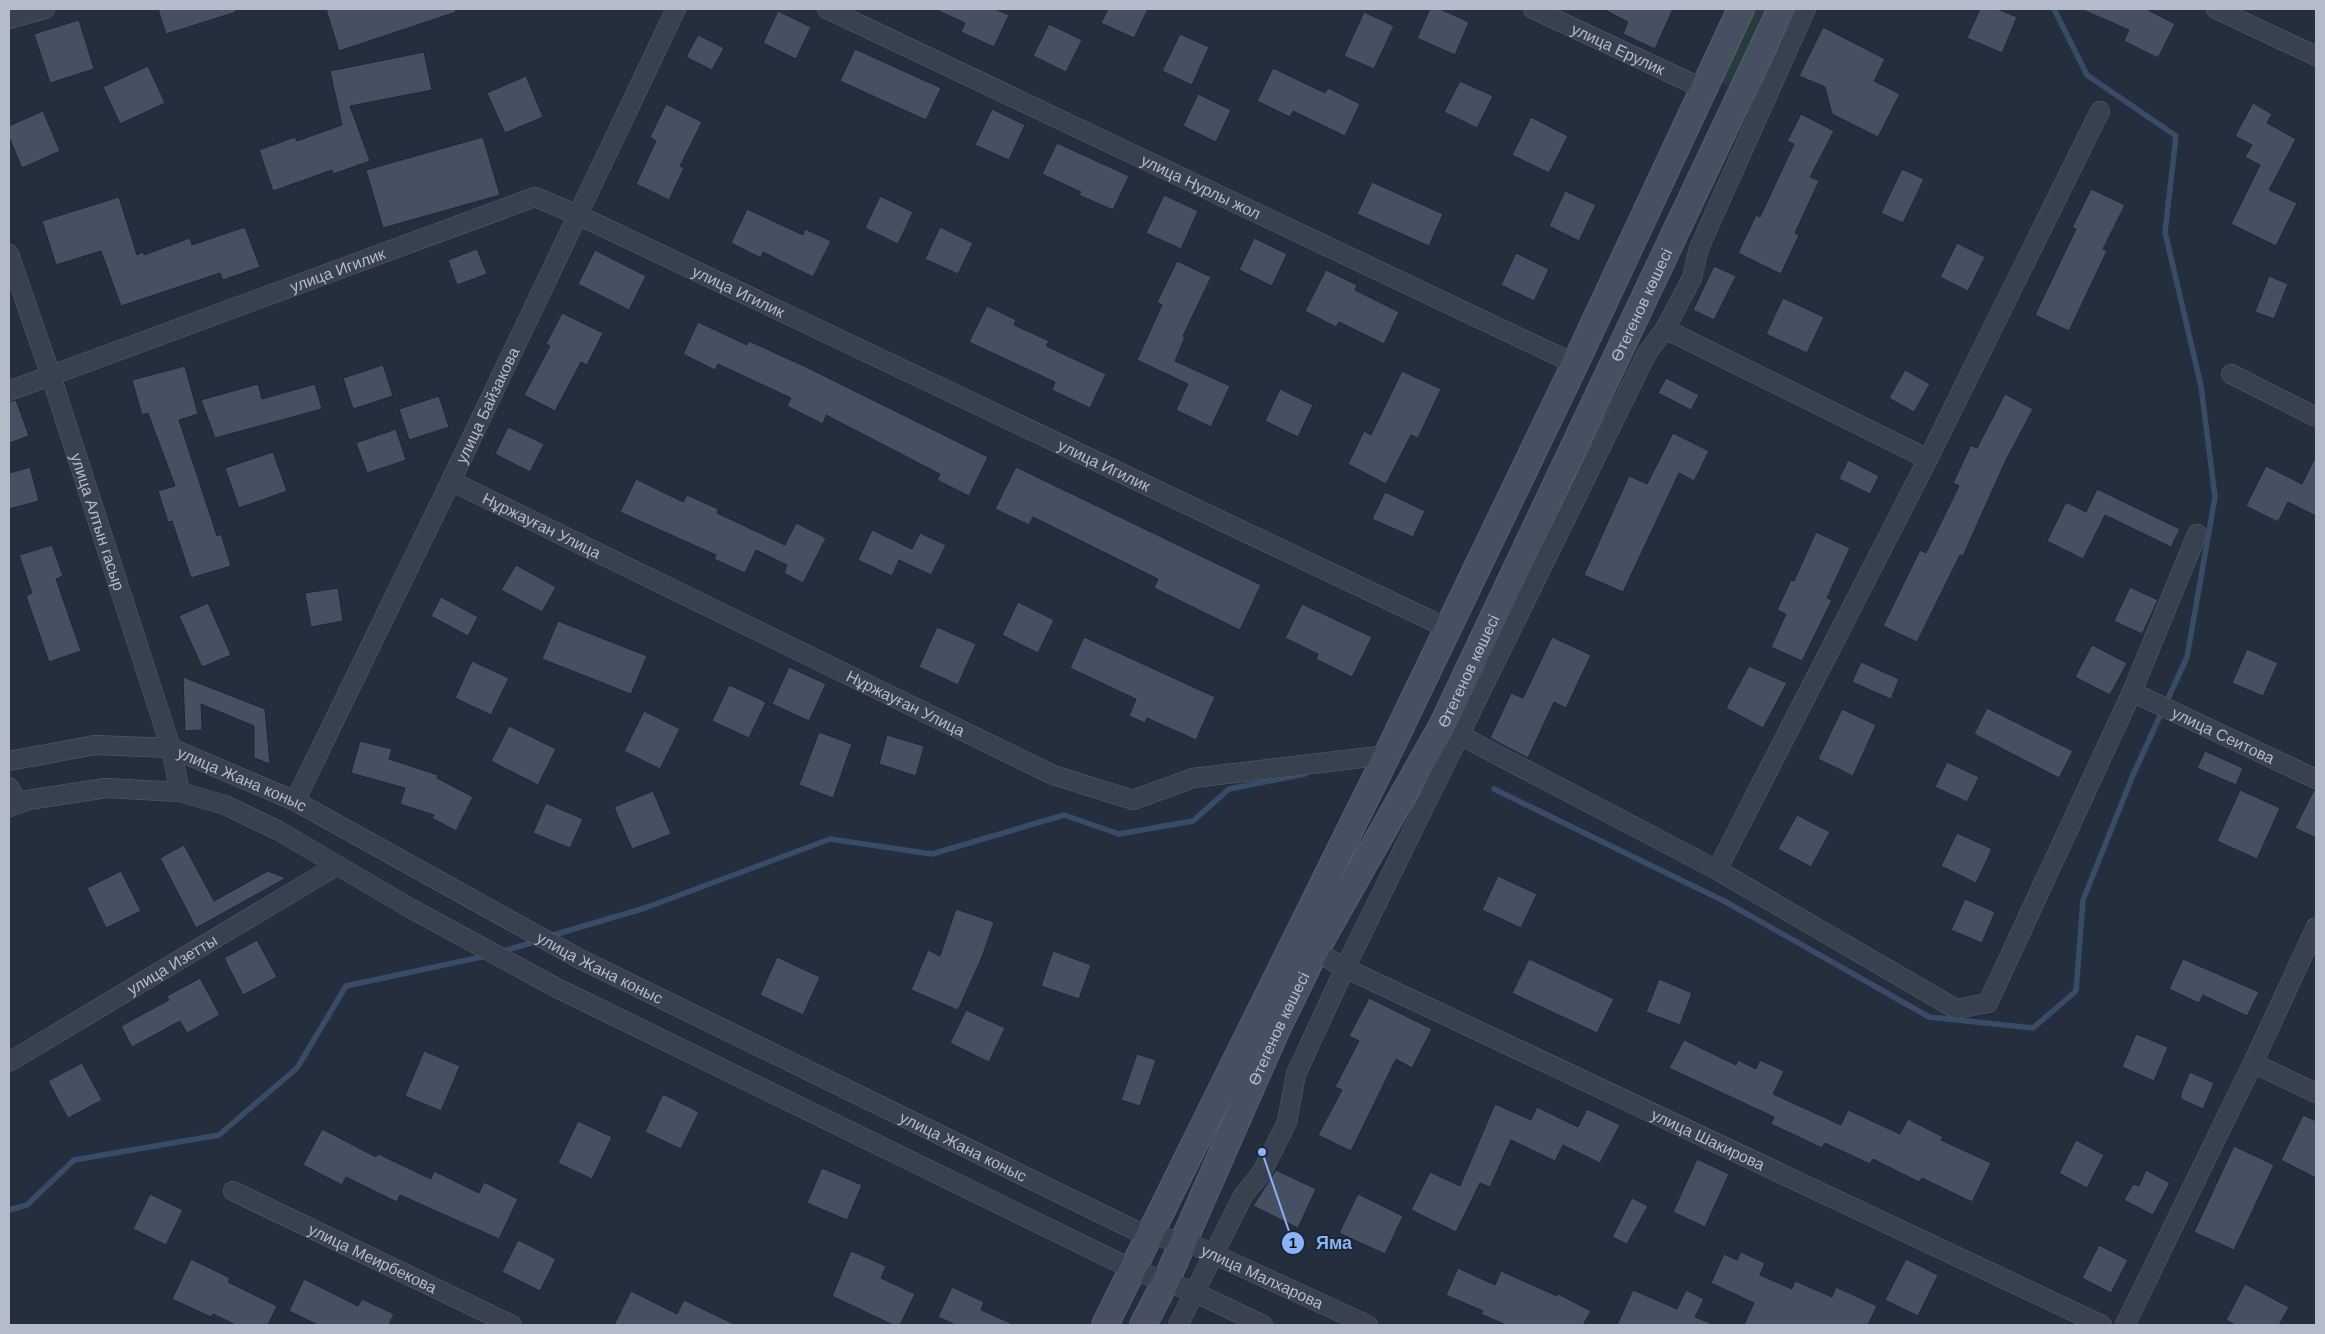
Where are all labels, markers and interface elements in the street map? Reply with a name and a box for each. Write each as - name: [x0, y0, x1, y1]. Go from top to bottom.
- street label: улица Ерулик: [1569, 20, 1668, 79]
- street label: улица Нурлы жол: [1138, 151, 1263, 223]
- street label: улица Игилик: [288, 245, 388, 296]
- street label: Өтегенов көшесі: [1608, 246, 1676, 364]
- street label: улица Игилик: [690, 263, 788, 321]
- street label: улица Байзакова: [453, 345, 523, 466]
- street label: улица Игилик: [1055, 436, 1154, 495]
- street label: улица Алтын гасыр: [67, 451, 128, 593]
- street label: Нұржауған Улица: [480, 490, 603, 562]
- street label: Өтегенов көшесі: [1435, 612, 1502, 730]
- street label: Нұржауған Улица: [844, 667, 967, 740]
- street label: улица Сеитова: [2169, 704, 2277, 767]
- street label: улица Жана коныс: [175, 744, 309, 815]
- street label: улица Жана коныс: [534, 929, 665, 1007]
- street label: улица Изетты: [124, 931, 220, 998]
- street label: Өтегенов көшесі: [1245, 969, 1312, 1088]
- street label: улица Шакирова: [1649, 1106, 1767, 1174]
- street label: улица Жана коныс: [897, 1109, 1029, 1185]
- street label: улица Меирбекова: [306, 1221, 439, 1297]
- callout: Яма: [1281, 1226, 1362, 1259]
- text: Яма: [1316, 1233, 1353, 1253]
- text: 1: [1289, 1234, 1297, 1251]
- street label: улица Малхарова: [1199, 1242, 1326, 1312]

